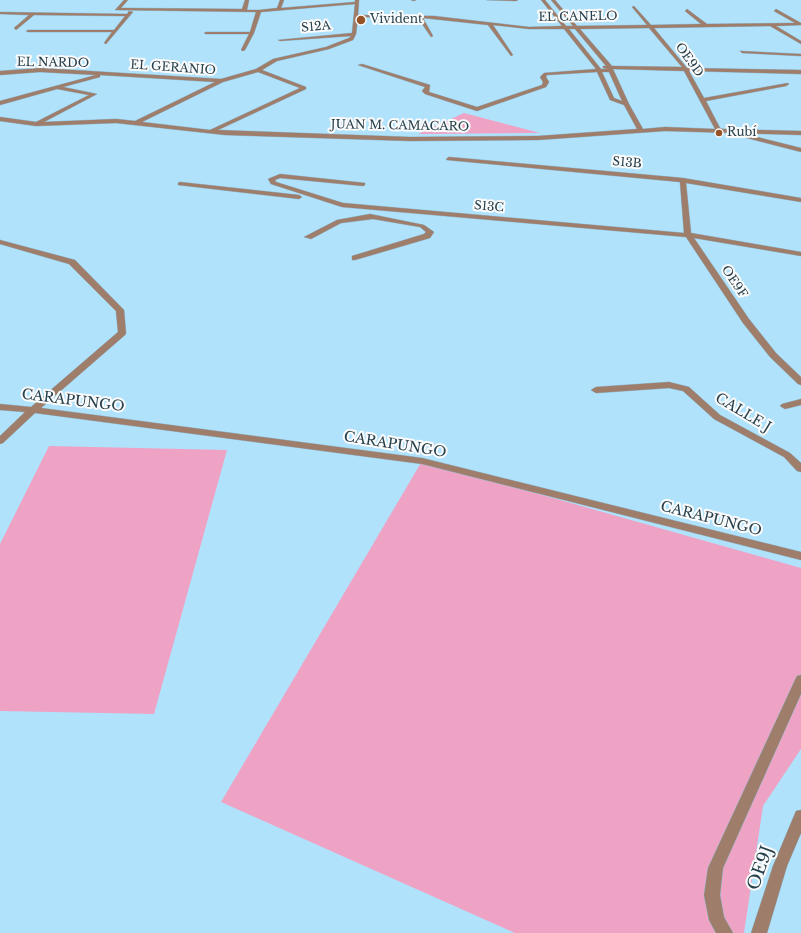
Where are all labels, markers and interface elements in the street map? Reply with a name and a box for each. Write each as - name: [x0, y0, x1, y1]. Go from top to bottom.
- street label: EL CANELO: [538, 9, 618, 25]
- place label: Vivident: [370, 13, 423, 27]
- marker: Vivident: [355, 14, 367, 26]
- street label: S12A: [301, 19, 331, 35]
- street label: OE9D: [672, 40, 706, 80]
- street label: EL NARDO: [17, 55, 89, 71]
- street label: EL GERANIO: [130, 58, 216, 78]
- street label: JUAN M. CAMACARO: [331, 118, 469, 134]
- place label: Rubí: [727, 126, 756, 140]
- marker: Rubí: [714, 128, 724, 138]
- street label: S13B: [612, 155, 642, 171]
- street label: S13C: [473, 199, 505, 215]
- street label: OE9F: [718, 263, 750, 301]
- street label: CARAPUNGO: [21, 386, 125, 416]
- street label: CALLE J: [712, 390, 774, 436]
- street label: CARAPUNGO: [343, 429, 447, 461]
- street label: CARAPUNGO: [659, 498, 763, 540]
- street label: OE9J: [744, 843, 778, 893]

